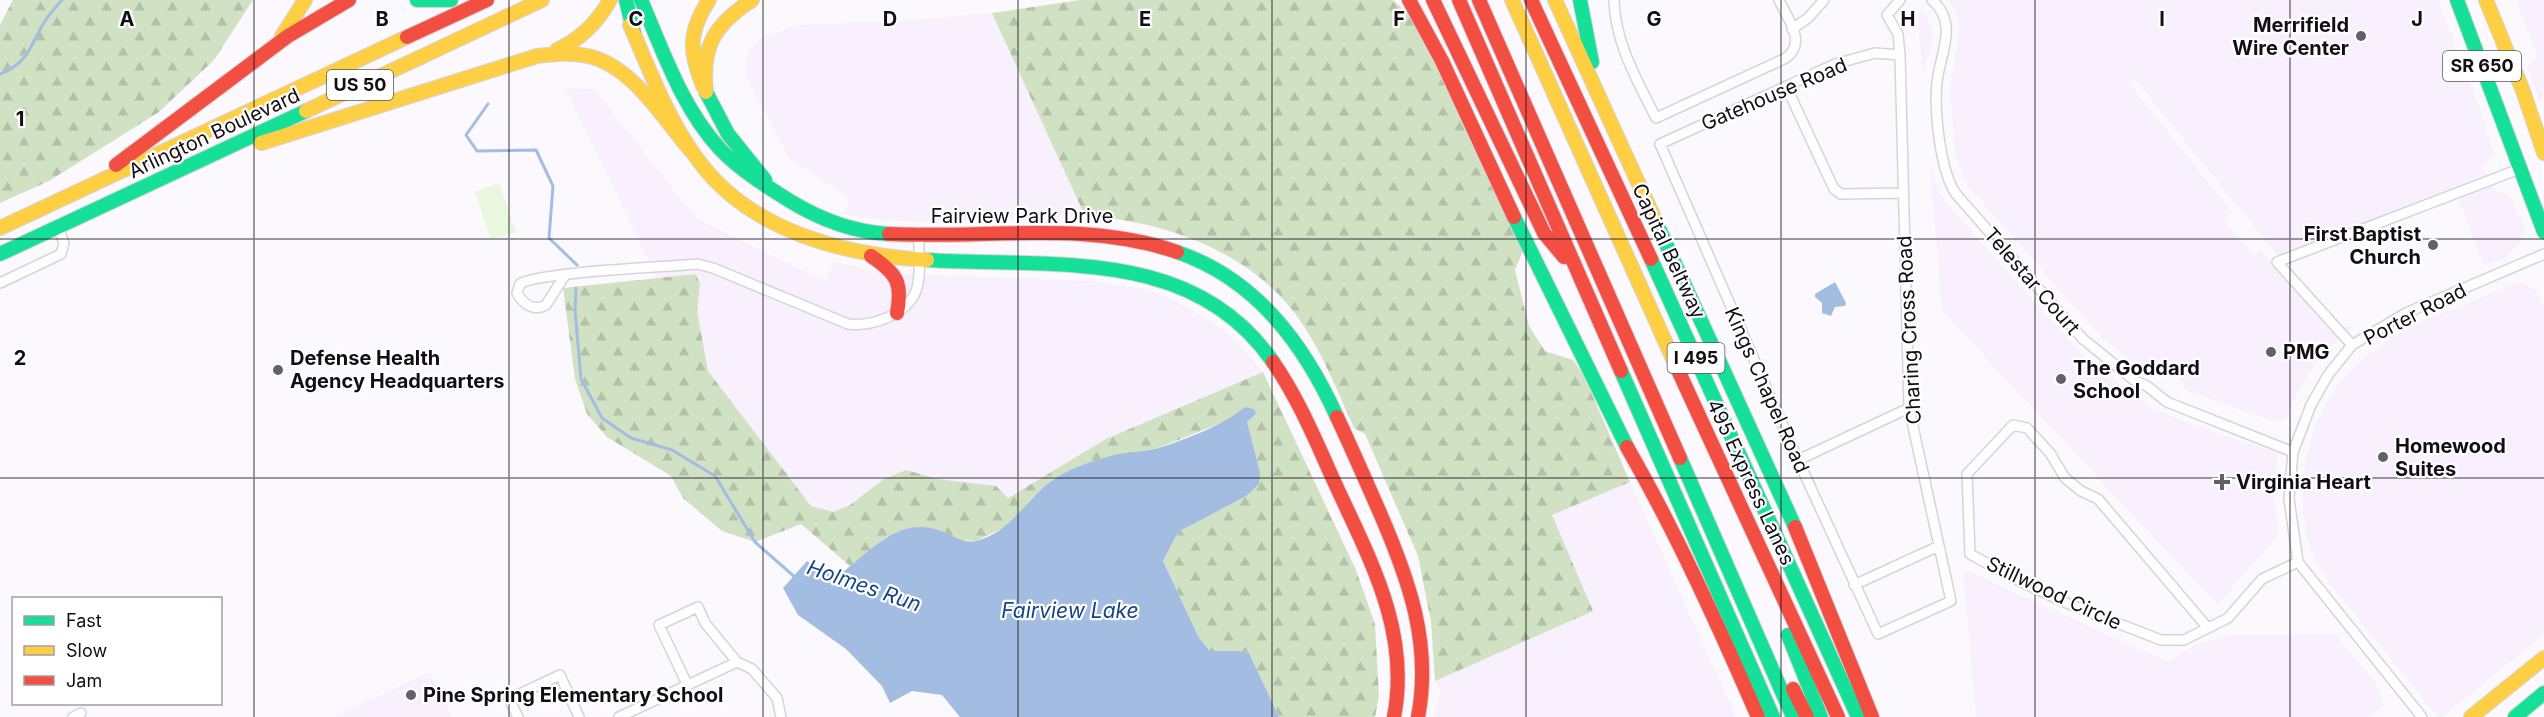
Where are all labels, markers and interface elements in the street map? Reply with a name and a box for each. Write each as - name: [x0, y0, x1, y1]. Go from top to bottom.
- text: A: [120, 7, 135, 31]
- text: B: [375, 7, 389, 31]
- text: C: [629, 7, 643, 31]
- text: D: [883, 7, 897, 31]
- text: E: [1139, 7, 1151, 31]
- text: F: [1393, 7, 1405, 31]
- text: G: [1646, 7, 1662, 31]
- text: H: [1901, 7, 1915, 31]
- text: I: [2159, 7, 2165, 31]
- text: J: [2411, 7, 2423, 31]
- place label: Merrifield Wire Center: [2232, 13, 2349, 60]
- marker: Merrifield Wire Center: [2354, 29, 2368, 43]
- road number: SR 650: [2443, 51, 2521, 81]
- street label: Gatehouse Road: [1698, 52, 1850, 136]
- road number: US 50: [327, 70, 393, 100]
- street label: Arlington Boulevard: [125, 83, 303, 183]
- text: 1: [16, 107, 24, 131]
- street label: Capital Beltway: [1627, 180, 1711, 322]
- street label: Fairview Park Drive: [931, 204, 1113, 228]
- place label: First Baptist Church: [2304, 222, 2421, 269]
- street label: Telestar Court: [1979, 223, 2085, 340]
- street label: Charing Cross Road: [1892, 235, 1926, 425]
- marker: First Baptist Church: [2426, 238, 2440, 252]
- street label: Porter Road: [2360, 278, 2470, 350]
- street label: Kings Chapel Road: [1720, 303, 1814, 477]
- place label: PMG: [2283, 340, 2330, 364]
- road number: I 495: [1668, 343, 1724, 373]
- marker: PMG: [2264, 345, 2278, 359]
- text: 2: [14, 346, 26, 370]
- place label: Defense Health Agency Headquarters: [290, 346, 505, 393]
- place label: The Goddard School: [2073, 356, 2200, 403]
- marker: Defense Health Agency Headquarters: [271, 363, 285, 377]
- marker: The Goddard School: [2054, 372, 2068, 386]
- street label: 495 Express Lanes: [1702, 395, 1800, 569]
- place label: Homewood Suites: [2395, 434, 2506, 481]
- marker: Homewood Suites: [2376, 450, 2390, 464]
- place label: Virginia Heart: [2236, 470, 2371, 494]
- marker: Virginia Heart: [2213, 473, 2231, 491]
- street label: Stillwood Circle: [1983, 551, 2125, 635]
- water label: Holmes Run: [804, 554, 925, 617]
- legend: [12, 597, 222, 705]
- water label: Fairview Lake: [1001, 598, 1139, 623]
- text: Fast: [66, 610, 102, 631]
- text: Slow: [66, 640, 107, 661]
- text: Jam: [66, 670, 102, 691]
- place label: Pine Spring Elementary School: [423, 683, 723, 707]
- marker: Pine Spring Elementary School: [404, 688, 418, 702]

